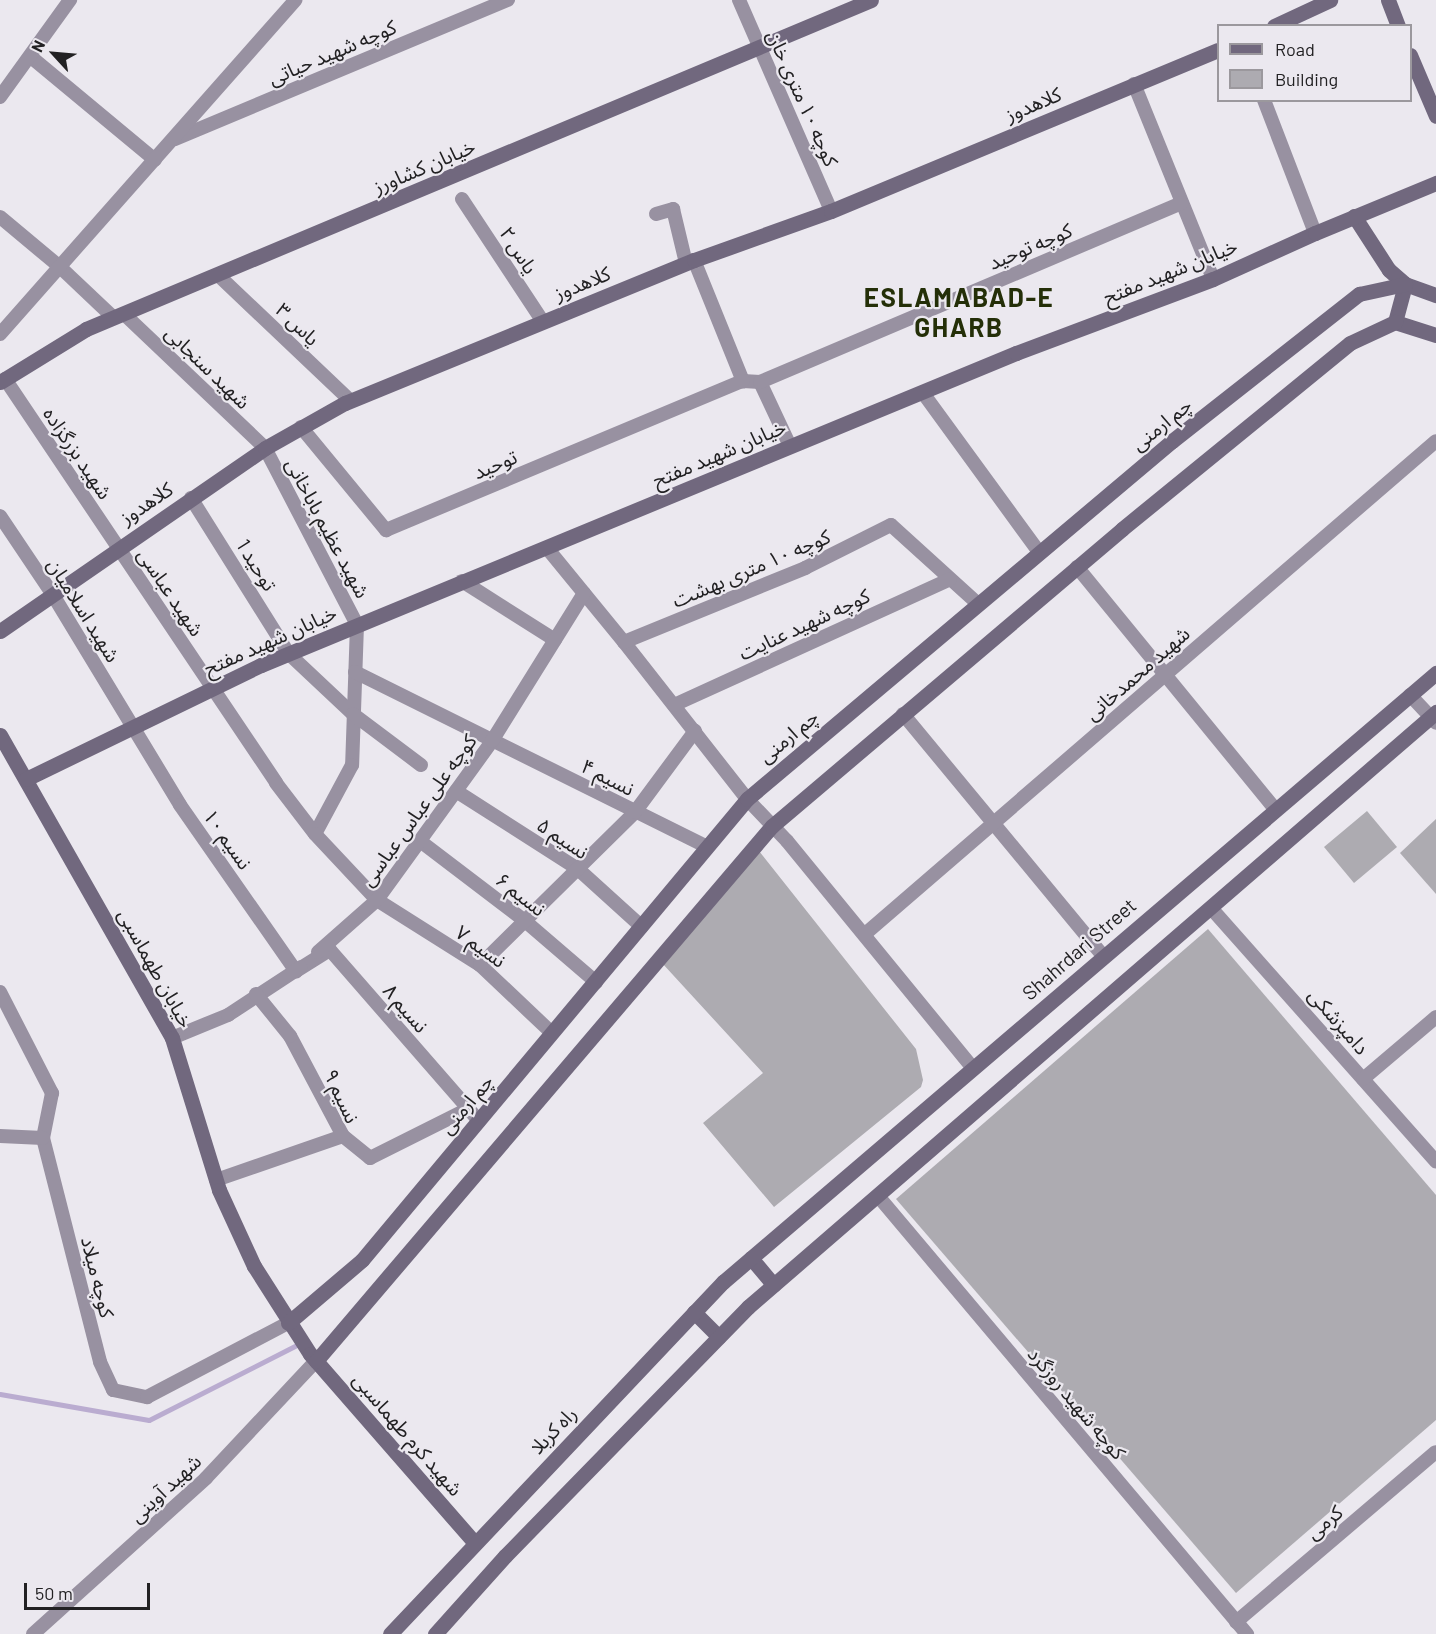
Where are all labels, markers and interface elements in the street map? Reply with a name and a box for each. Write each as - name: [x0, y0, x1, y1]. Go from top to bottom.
- street label: کوچه شهید حیاتی: [264, 14, 400, 90]
- north arrow: [24, 24, 84, 84]
- legend: [1217, 24, 1412, 102]
- street label: کوچه ۱۰ متری خان: [762, 26, 844, 170]
- text: N: [26, 37, 48, 55]
- text: Road: [1275, 38, 1315, 60]
- text: Building: [1275, 68, 1338, 90]
- street label: کلاهدوز: [1001, 82, 1065, 126]
- street label: خیابان کشاورز: [369, 134, 479, 198]
- street label: کوچه توحید: [985, 218, 1075, 274]
- street label: یاس ۲: [495, 222, 543, 278]
- street label: خیابان شهید مفتح: [1099, 233, 1241, 309]
- street label: کلاهدوز: [550, 261, 614, 305]
- district label: ESLAMABAD-E GHARB: [864, 281, 1054, 342]
- street label: یاس ۳: [271, 298, 325, 350]
- street label: شهید سنجابی: [160, 320, 256, 414]
- street label: چم ارمنی: [1126, 393, 1196, 455]
- street label: شهید بزرگزاده: [38, 402, 118, 504]
- street label: خیابان شهید مفتح: [649, 414, 789, 492]
- street label: توحید: [469, 444, 521, 484]
- street label: شهید عظیم باباخانی: [281, 454, 375, 602]
- street label: کلاهدوز: [115, 477, 177, 529]
- street label: کوچه ۱۰ متری بهشت: [668, 524, 834, 612]
- street label: توحید 1: [232, 535, 282, 595]
- street label: شهید عباسی: [133, 543, 209, 641]
- street label: شهید اسلامیان: [43, 554, 125, 666]
- street label: کوچه شهید عنایت: [735, 583, 873, 665]
- street label: خیابان شهید مفتح: [200, 600, 340, 680]
- street label: شهید محمدخانی: [1080, 621, 1194, 725]
- street label: چم ارمنی: [753, 704, 823, 768]
- street label: کوچه علی عباس عباسی: [355, 729, 481, 891]
- street label: نسیم ۴: [577, 753, 639, 801]
- street label: نسیم ۱۰: [199, 804, 257, 874]
- street label: نسیم ۵: [533, 812, 593, 864]
- street label: نسیم ۶: [491, 867, 551, 921]
- street label: Shahrdari Street: [1017, 893, 1141, 1005]
- street label: خیابان طهماسبی: [113, 904, 199, 1032]
- street label: نسیم ۷: [451, 920, 511, 972]
- street label: نسیم ۸: [378, 979, 434, 1037]
- street label: دامپزشکی: [1304, 983, 1374, 1059]
- street label: نسیم ۹: [319, 1065, 365, 1127]
- street label: چم ارمنی: [434, 1069, 498, 1139]
- street label: کوچه میلاد: [76, 1234, 120, 1320]
- street label: کوچه شهید روزگرد: [1023, 1342, 1131, 1464]
- street label: شهید کرم طهماسبی: [348, 1368, 468, 1500]
- street label: راه کربلا: [525, 1401, 581, 1459]
- street label: شهید آوینی: [124, 1449, 206, 1527]
- street label: کرمی: [1301, 1500, 1347, 1544]
- scale bar: [27, 1571, 153, 1609]
- text: 50 m: [35, 1582, 73, 1604]

